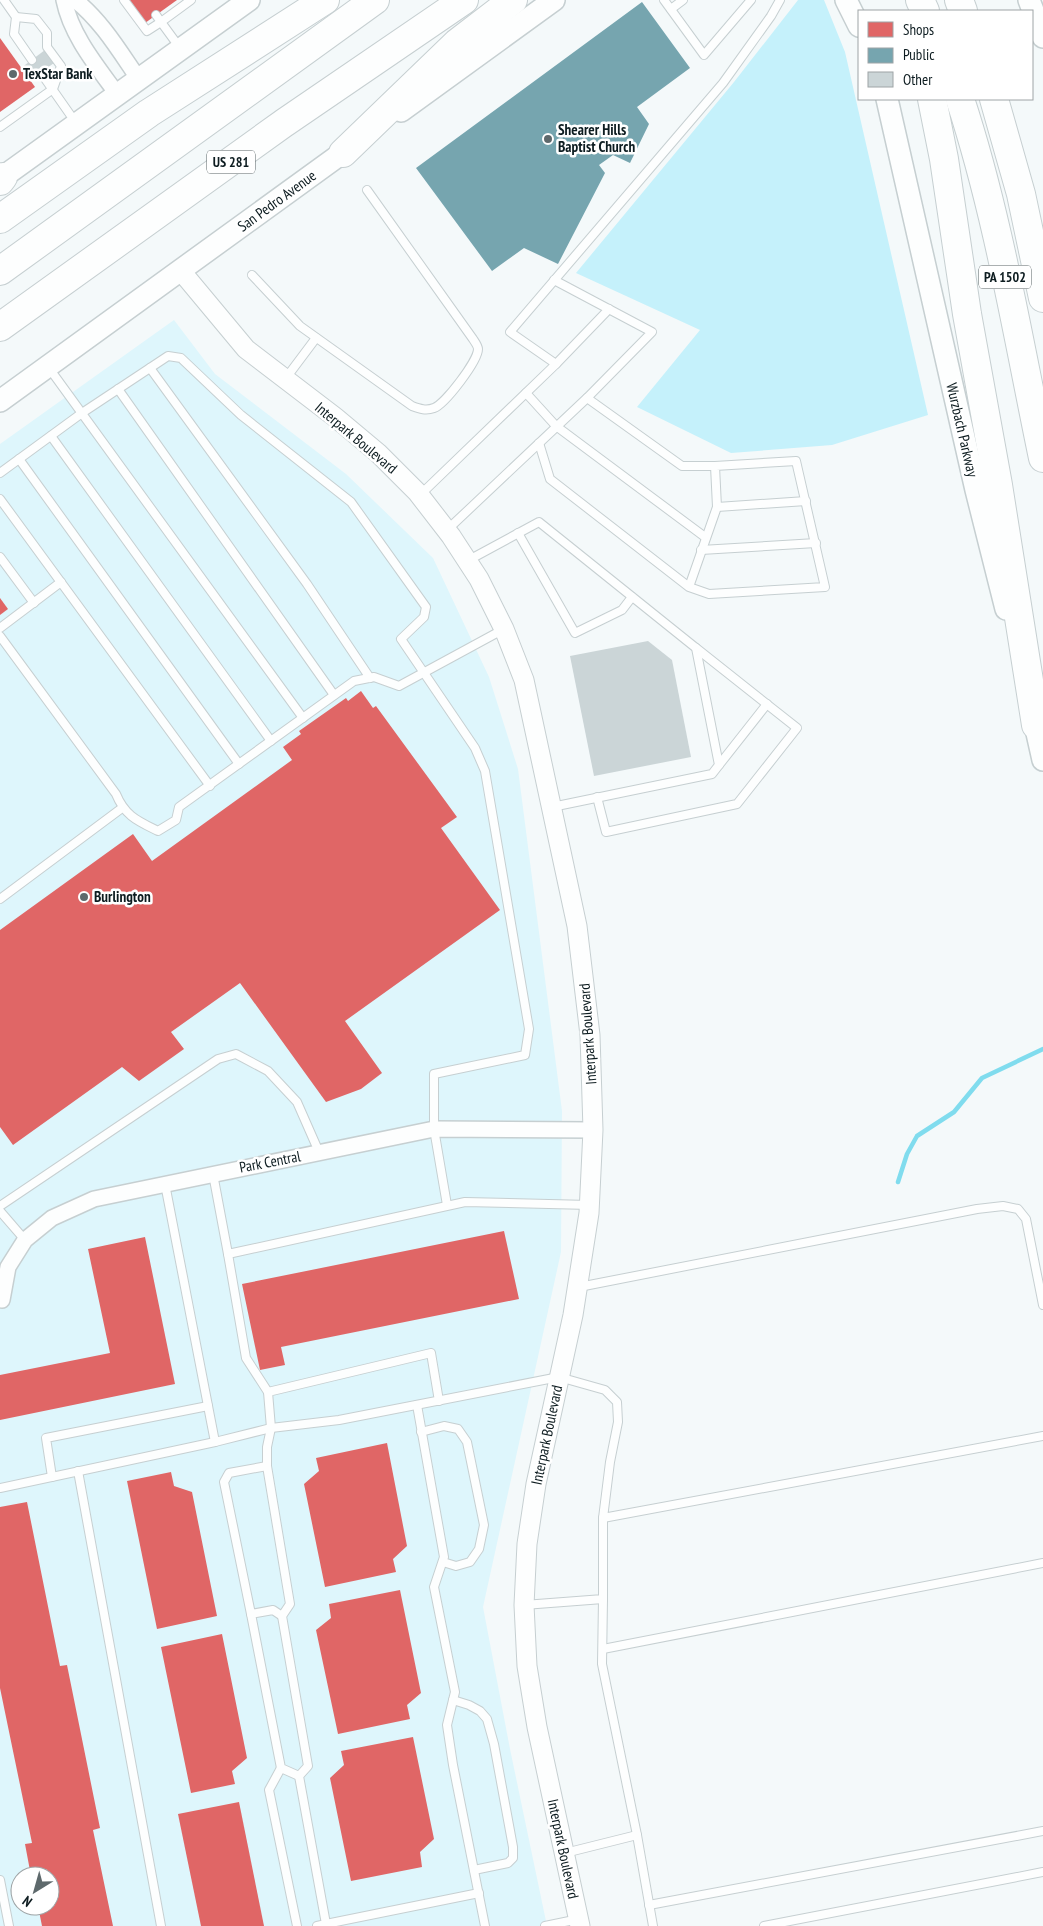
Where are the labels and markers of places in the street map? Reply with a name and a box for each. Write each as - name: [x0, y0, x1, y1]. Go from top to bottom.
- place label: TexStar Bank: [23, 64, 93, 83]
- marker: TexStar Bank: [7, 68, 19, 80]
- place label: Shearer Hills Baptist Church: [558, 120, 635, 156]
- marker: Shearer Hills Baptist Church: [542, 133, 554, 145]
- place label: Burlington: [94, 887, 151, 906]
- marker: Burlington: [78, 891, 90, 903]

